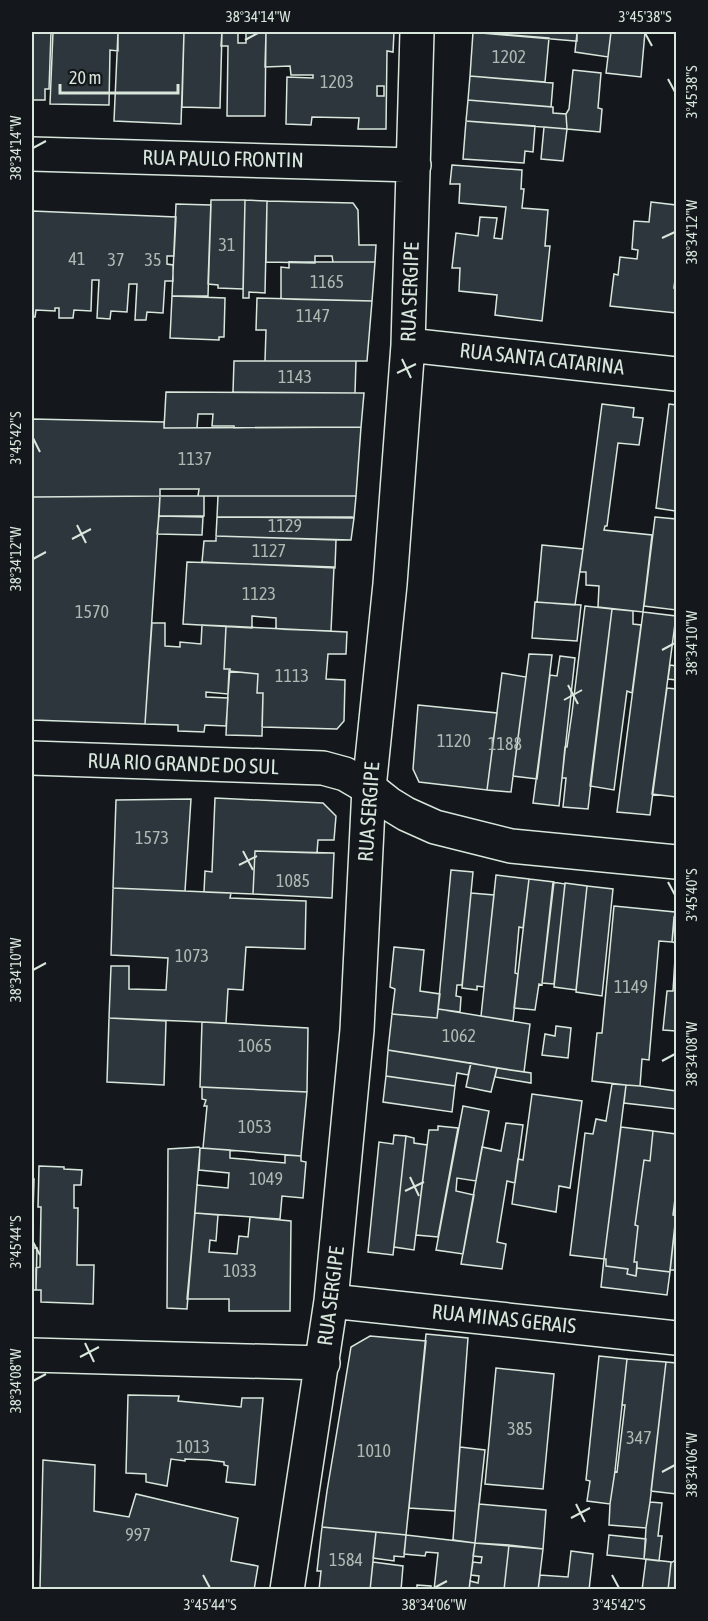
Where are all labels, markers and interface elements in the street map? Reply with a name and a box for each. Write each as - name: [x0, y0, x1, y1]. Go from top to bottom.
- text: 38°34'14"W: [226, 8, 290, 25]
- text: 3°45'38"S: [618, 8, 672, 25]
- house number: 1202: [492, 46, 526, 67]
- scale bar: [60, 57, 178, 95]
- text: 3°45'38"S: [683, 65, 700, 119]
- text: 20 m: [69, 67, 101, 88]
- house number: 1203: [320, 71, 354, 92]
- text: 38°34'14"W: [7, 116, 24, 180]
- street label: RUA PAULO FRONTIN: [142, 145, 304, 171]
- text: 38°34'12"W: [683, 200, 700, 264]
- house number: 31: [219, 234, 235, 255]
- street label: RUA SERGIPE: [395, 242, 423, 342]
- house number: 41: [69, 248, 85, 269]
- house number: 37: [108, 249, 124, 270]
- house number: 35: [145, 249, 161, 270]
- house number: 1165: [310, 271, 344, 292]
- house number: 1147: [296, 305, 330, 326]
- street label: RUA SANTA CATARINA: [459, 337, 626, 379]
- house number: 1143: [278, 366, 312, 387]
- text: 3°45'42"S: [7, 411, 24, 465]
- house number: 1137: [178, 448, 212, 469]
- house number: 1129: [268, 515, 302, 536]
- text: 38°34'12"W: [7, 527, 24, 591]
- house number: 1127: [252, 540, 286, 561]
- house number: 1123: [242, 583, 276, 604]
- house number: 1570: [75, 601, 109, 622]
- text: 38°34'10"W: [683, 611, 700, 675]
- house number: 1113: [275, 665, 309, 686]
- house number: 1120: [437, 730, 471, 751]
- house number: 1188: [488, 733, 522, 754]
- street label: RUA RIO GRANDE DO SUL: [87, 748, 279, 778]
- street label: RUA SERGIPE: [353, 761, 383, 863]
- house number: 1573: [135, 827, 169, 848]
- text: 3°45'40"S: [683, 868, 700, 922]
- house number: 1085: [276, 870, 310, 891]
- text: 38°34'10"W: [7, 938, 24, 1002]
- house number: 1073: [175, 945, 209, 966]
- house number: 1149: [614, 976, 648, 997]
- text: 38°34'08"W: [683, 1022, 700, 1086]
- house number: 1062: [442, 1025, 476, 1046]
- house number: 1065: [238, 1035, 272, 1056]
- house number: 1053: [238, 1116, 272, 1137]
- house number: 1049: [249, 1168, 283, 1189]
- text: 3°45'44"S: [7, 1215, 24, 1269]
- street label: RUA SERGIPE: [312, 1245, 348, 1347]
- house number: 1033: [223, 1260, 257, 1281]
- street label: RUA MINAS GERAIS: [431, 1298, 578, 1338]
- text: 38°34'08"W: [7, 1349, 24, 1413]
- house number: 385: [507, 1418, 533, 1439]
- house number: 347: [626, 1427, 652, 1448]
- text: 38°34'06"W: [683, 1433, 700, 1497]
- house number: 1013: [176, 1436, 210, 1457]
- house number: 1010: [357, 1440, 391, 1461]
- house number: 997: [125, 1524, 151, 1545]
- house number: 1584: [329, 1549, 363, 1570]
- text: 3°45'44"S: [183, 1596, 237, 1613]
- text: 38°34'06"W: [402, 1596, 466, 1613]
- text: 3°45'42"S: [592, 1596, 646, 1613]

